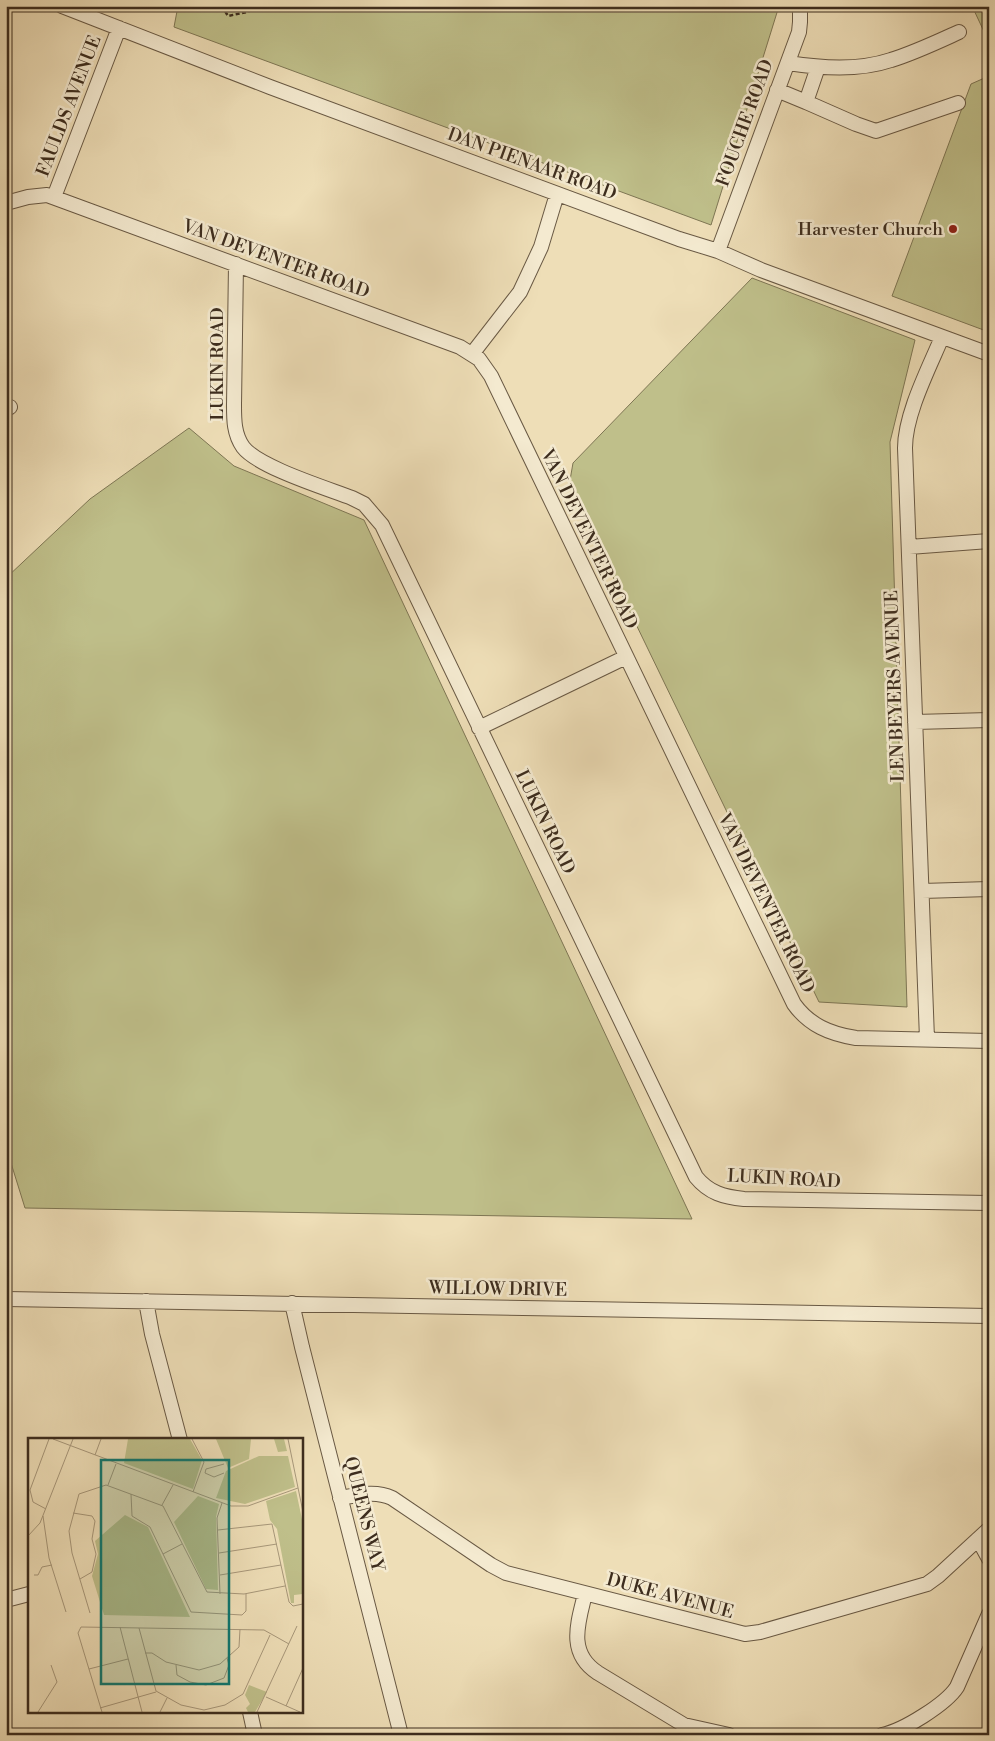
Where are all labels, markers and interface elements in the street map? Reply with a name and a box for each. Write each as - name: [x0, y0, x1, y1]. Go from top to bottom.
- street label: FAULDS AVENUE: [31, 32, 107, 180]
- street label: FOUCHE ROAD: [711, 56, 779, 190]
- street label: DAN PIENAAR ROAD: [444, 123, 620, 205]
- street label: VAN DEVENTER ROAD: [178, 214, 373, 304]
- place label: Harvester Church: [798, 218, 943, 241]
- marker: Harvester Church: [947, 223, 959, 235]
- street label: LUKIN ROAD: [206, 307, 229, 421]
- street label: VAN DEVENTER ROAD: [535, 444, 643, 633]
- street label: LEN BEYERS AVENUE: [880, 590, 910, 782]
- street label: LUKIN ROAD: [510, 766, 580, 878]
- street label: VAN DEVENTER ROAD: [712, 808, 820, 997]
- street label: LUKIN ROAD: [727, 1165, 841, 1193]
- street label: WILLOW DRIVE: [427, 1276, 568, 1302]
- inset map: [28, 1438, 302, 1714]
- street label: QUEENS WAY: [339, 1454, 390, 1575]
- street label: DUKE AVENUE: [604, 1568, 736, 1624]

